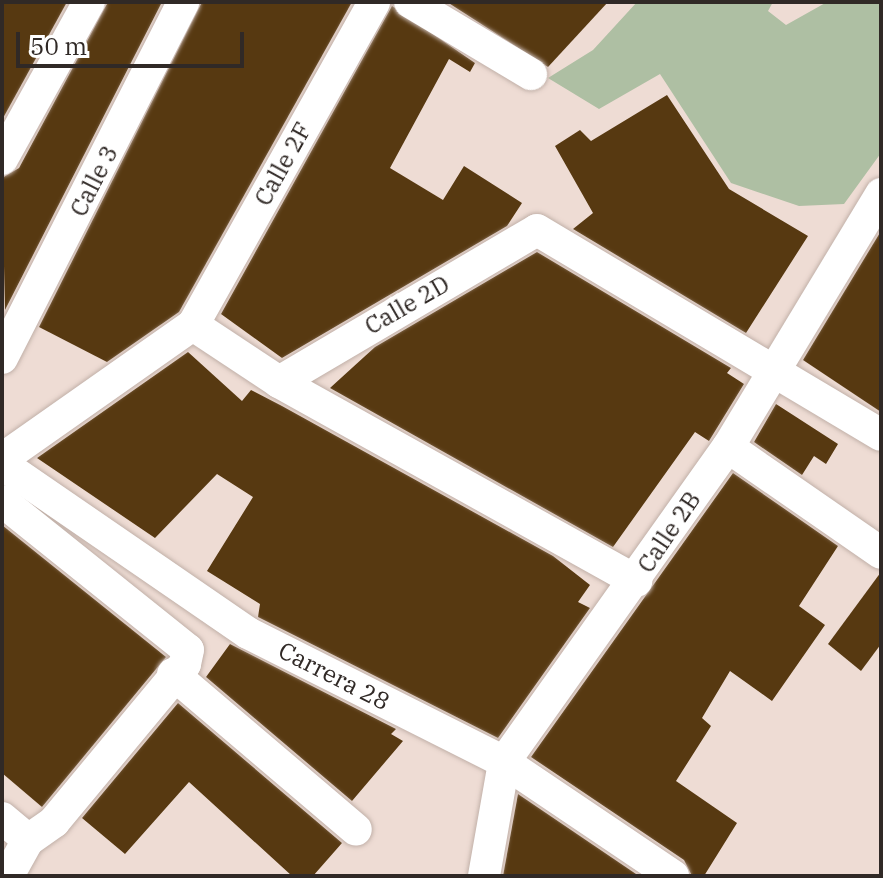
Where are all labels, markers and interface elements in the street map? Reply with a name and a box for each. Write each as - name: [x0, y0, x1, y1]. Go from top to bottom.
- scale bar: [20, 16, 248, 66]
- text: 50 m: [30, 30, 87, 62]
- street label: Calle 2F: [248, 117, 318, 211]
- street label: Calle 3: [64, 141, 124, 221]
- street label: Calle 2D: [360, 269, 454, 341]
- street label: Calle 2B: [631, 486, 707, 578]
- street label: Carrera 28: [274, 636, 394, 716]

